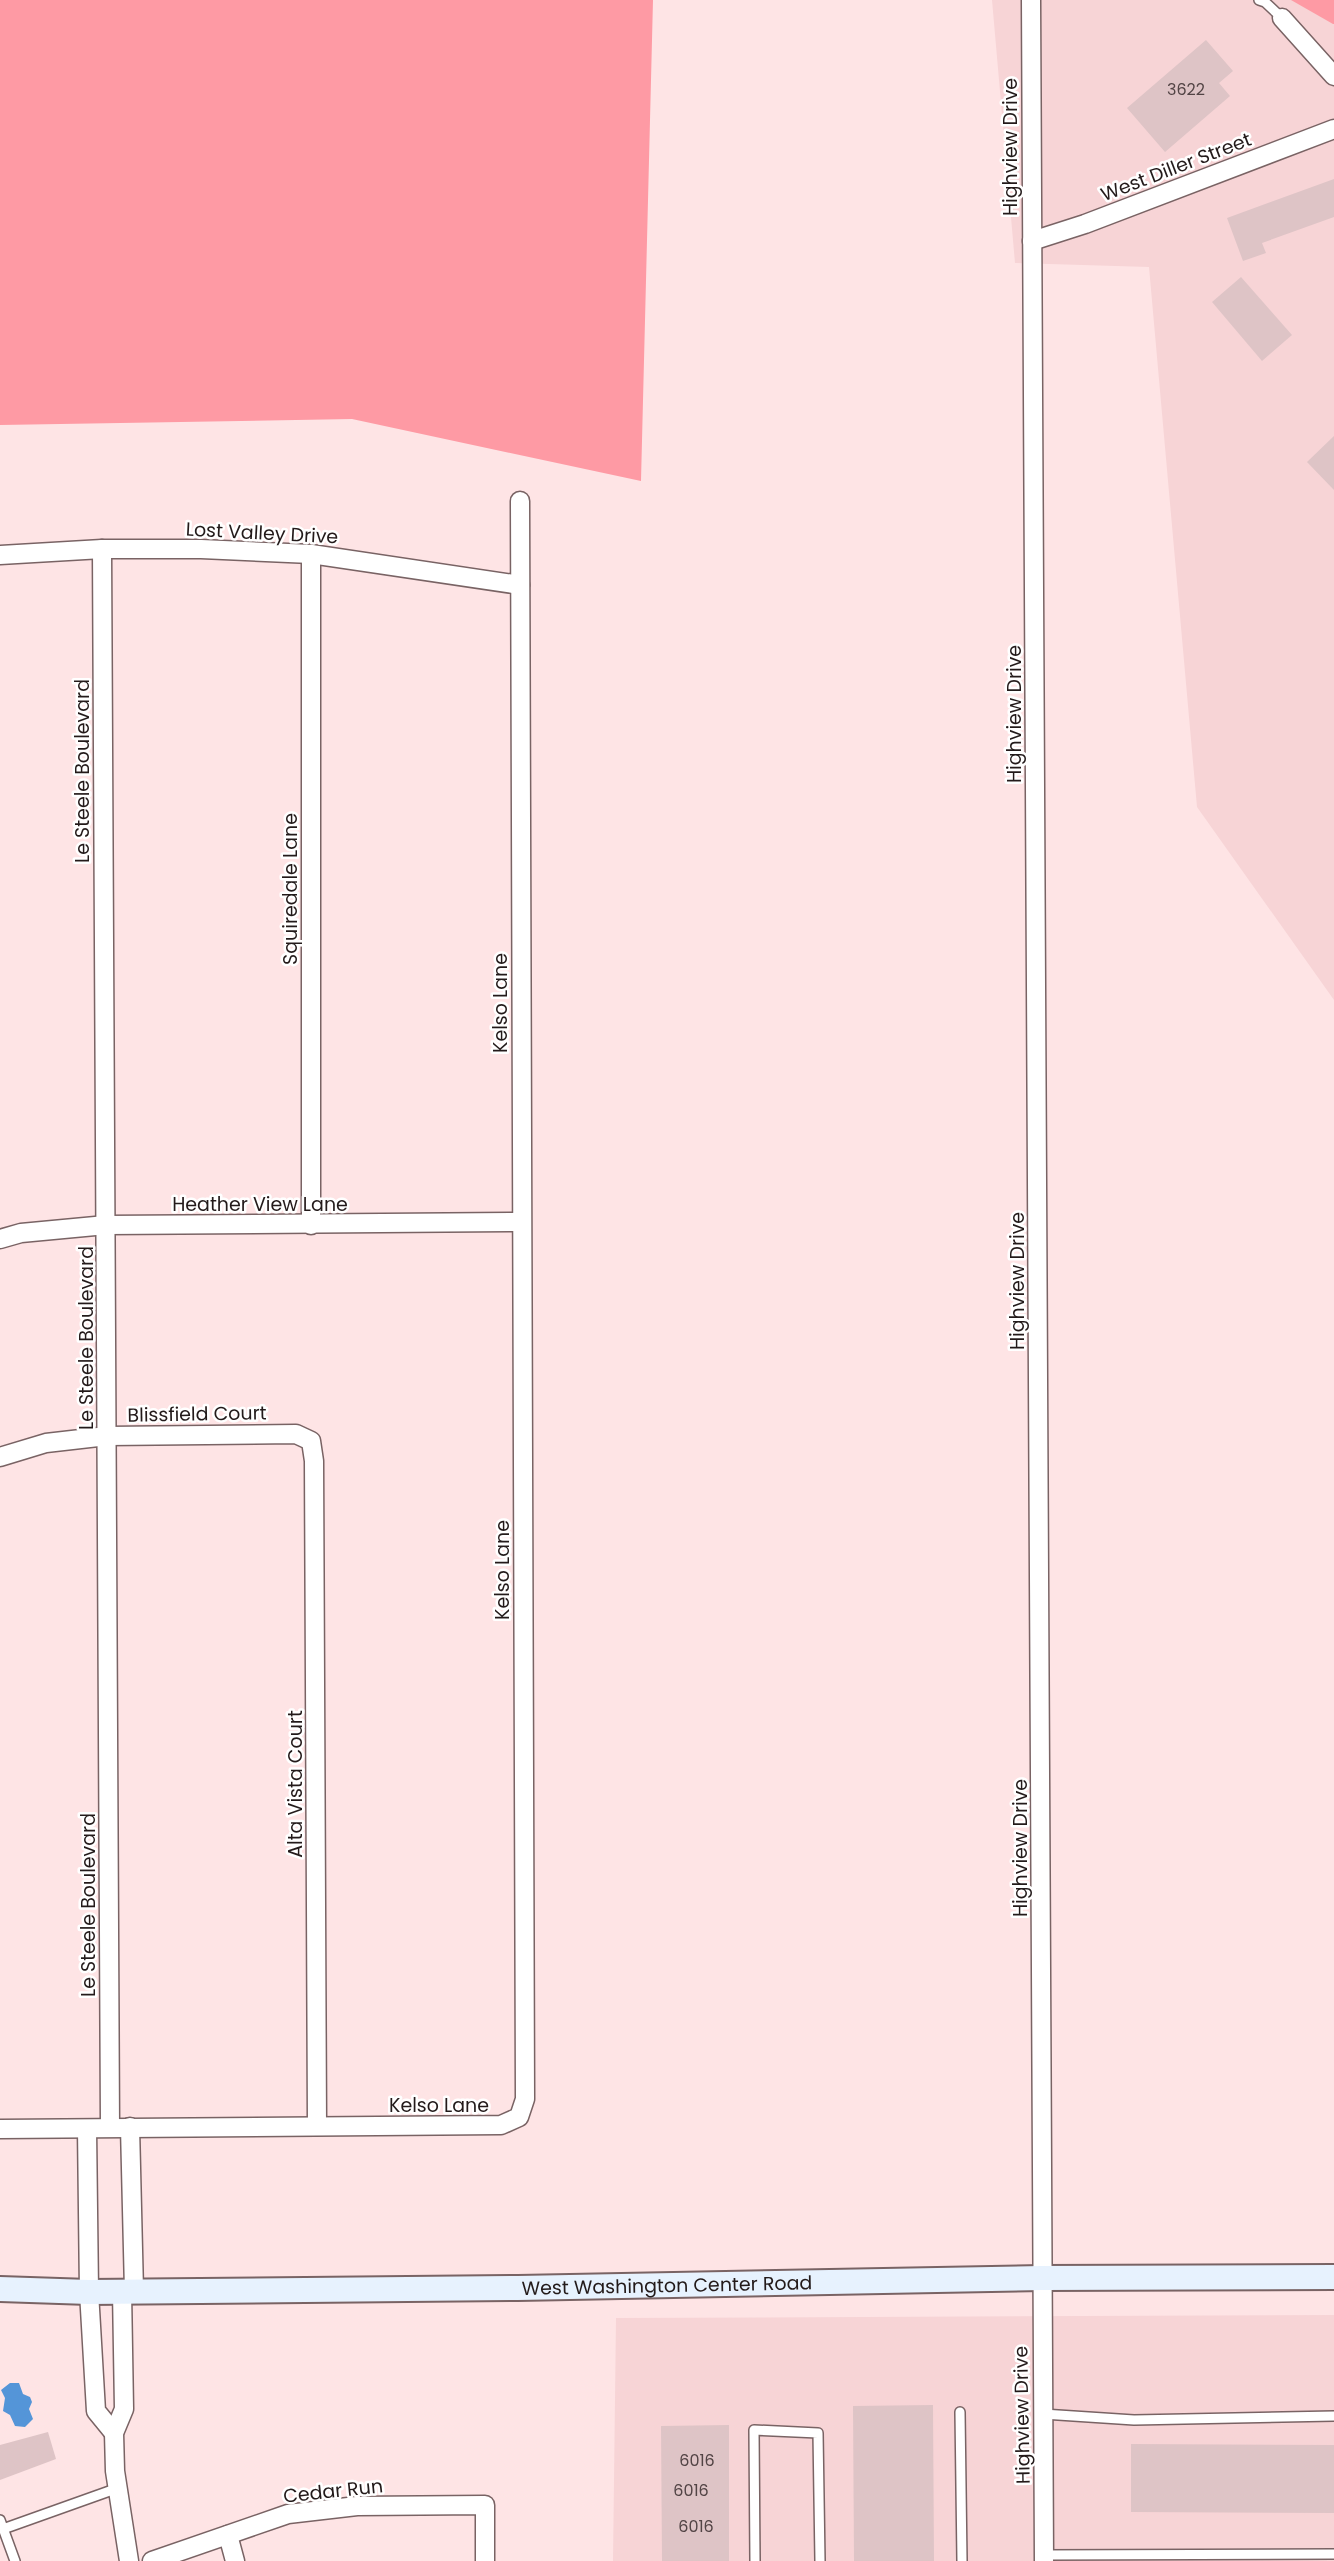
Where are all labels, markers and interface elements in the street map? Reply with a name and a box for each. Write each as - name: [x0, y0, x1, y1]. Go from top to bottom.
- street label: Highview Drive: [997, 78, 1024, 216]
- house number: 3622: [1167, 78, 1205, 101]
- street label: West Diller Street: [1097, 126, 1255, 208]
- street label: Lost Valley Drive: [185, 516, 339, 550]
- street label: Highview Drive: [1001, 645, 1028, 783]
- street label: Le Steele Boulevard: [69, 679, 96, 863]
- street label: Squiredale Lane: [277, 813, 304, 965]
- street label: Kelso Lane: [487, 953, 514, 1053]
- street label: Heather View Lane: [172, 1191, 348, 1218]
- street label: Highview Drive: [1004, 1212, 1031, 1350]
- street label: Le Steele Boulevard: [73, 1246, 100, 1430]
- street label: Blissfield Court: [127, 1399, 267, 1429]
- street label: Kelso Lane: [489, 1520, 516, 1620]
- street label: Alta Vista Court: [282, 1710, 309, 1858]
- street label: Highview Drive: [1007, 1779, 1034, 1917]
- street label: Le Steele Boulevard: [75, 1813, 102, 1997]
- street label: Kelso Lane: [389, 2092, 489, 2119]
- street label: West Washington Center Road: [521, 2269, 813, 2301]
- street label: Highview Drive: [1007, 2346, 1037, 2484]
- house number: 6016: [679, 2449, 715, 2472]
- street label: Cedar Run: [282, 2472, 384, 2510]
- house number: 6016: [673, 2479, 709, 2502]
- house number: 6016: [678, 2515, 714, 2538]

